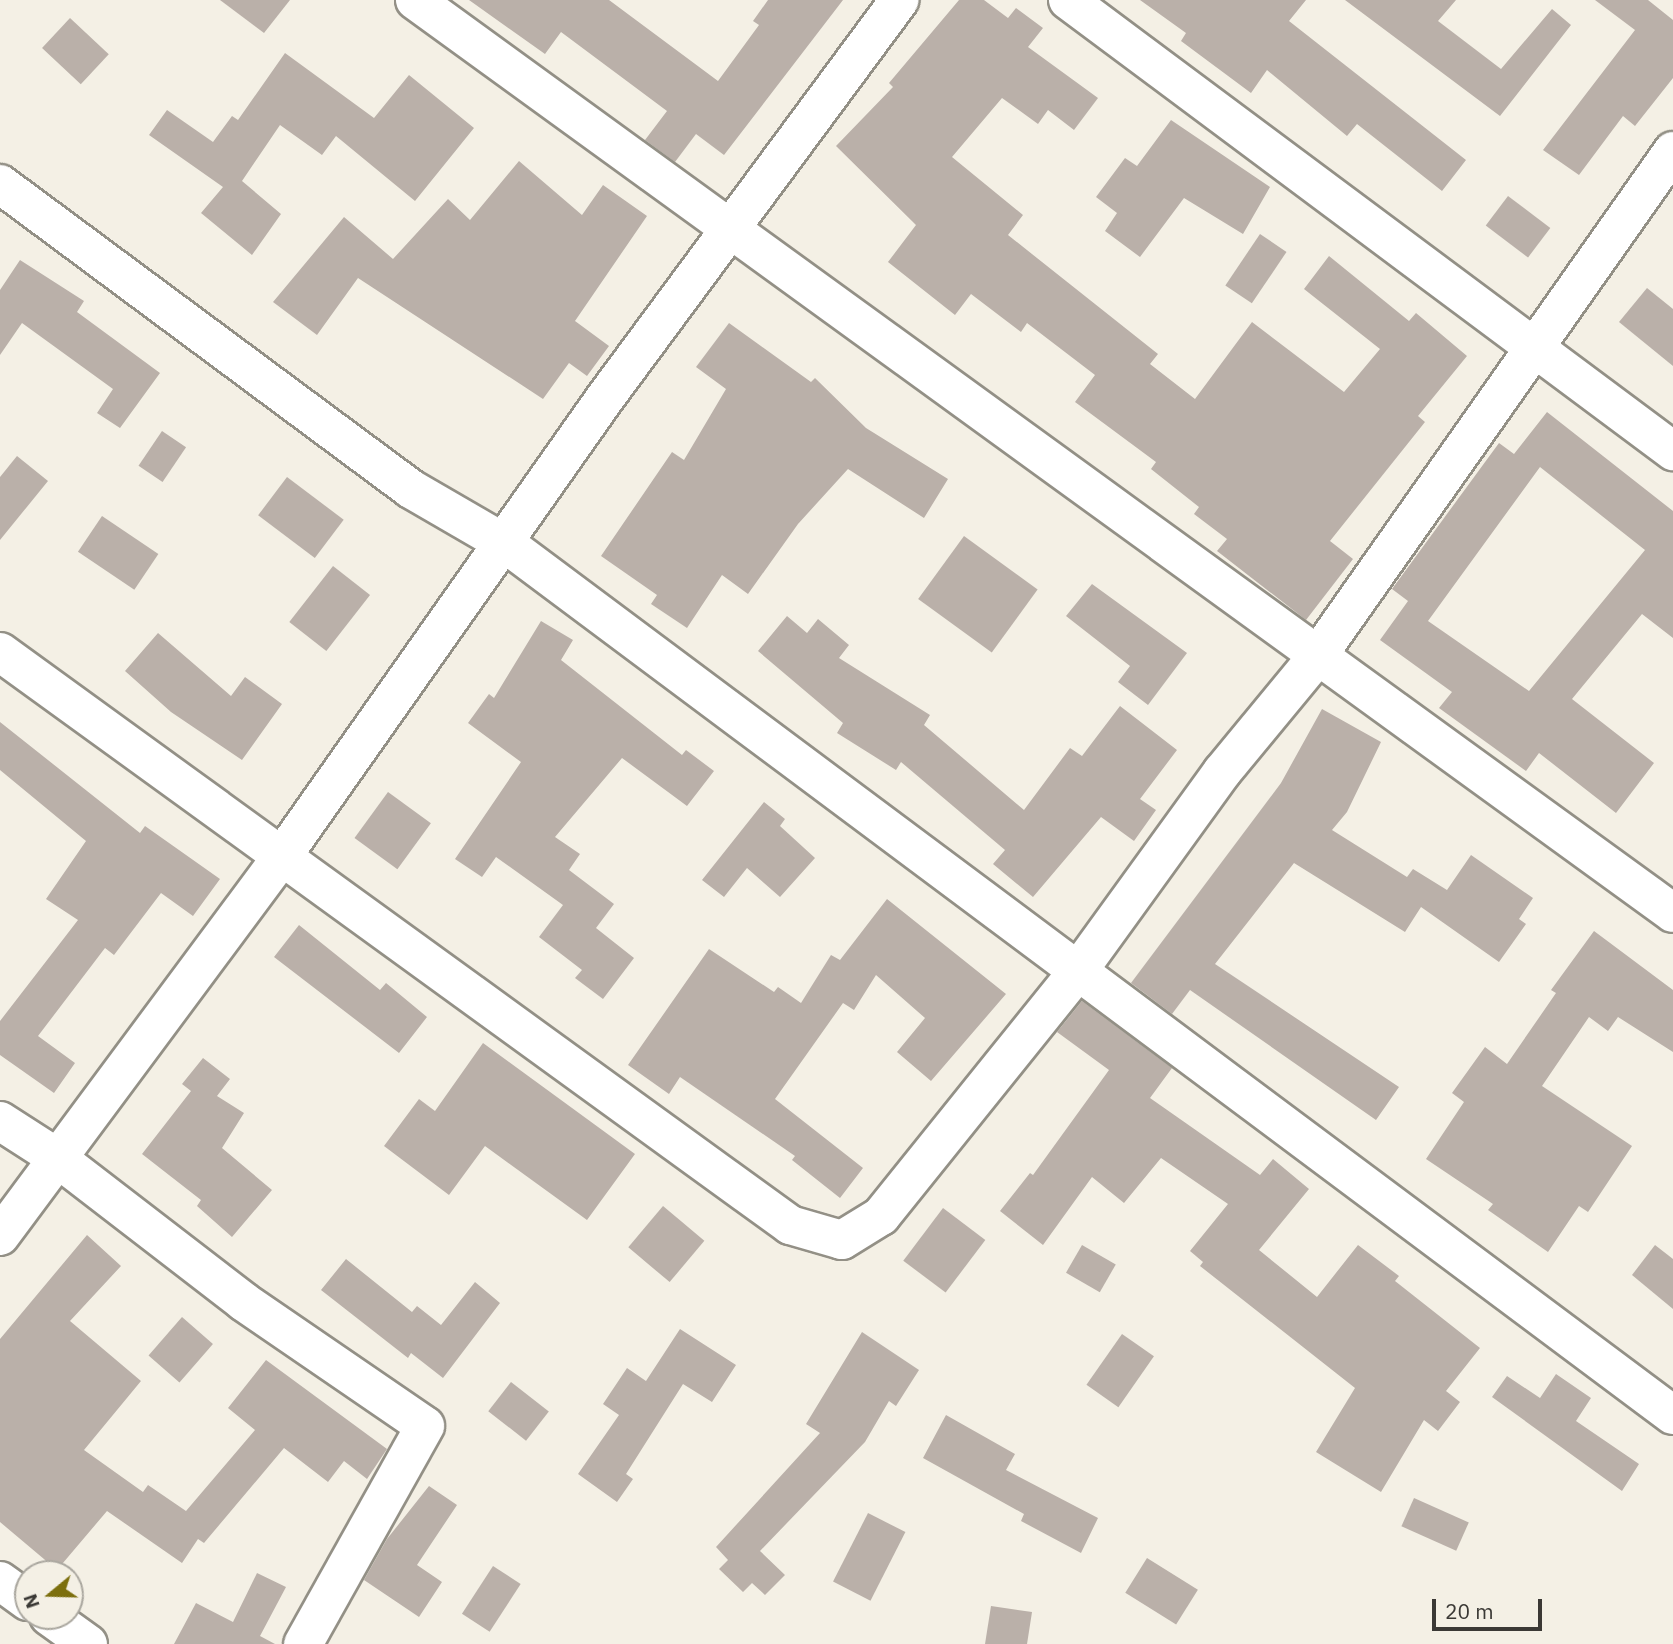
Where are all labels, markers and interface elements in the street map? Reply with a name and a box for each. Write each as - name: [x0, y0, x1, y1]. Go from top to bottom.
- north arrow: [14, 1560, 84, 1630]
- scale bar: [1435, 1584, 1545, 1628]
- text: N: [17, 1591, 45, 1612]
- text: 20 m: [1445, 1597, 1494, 1625]

